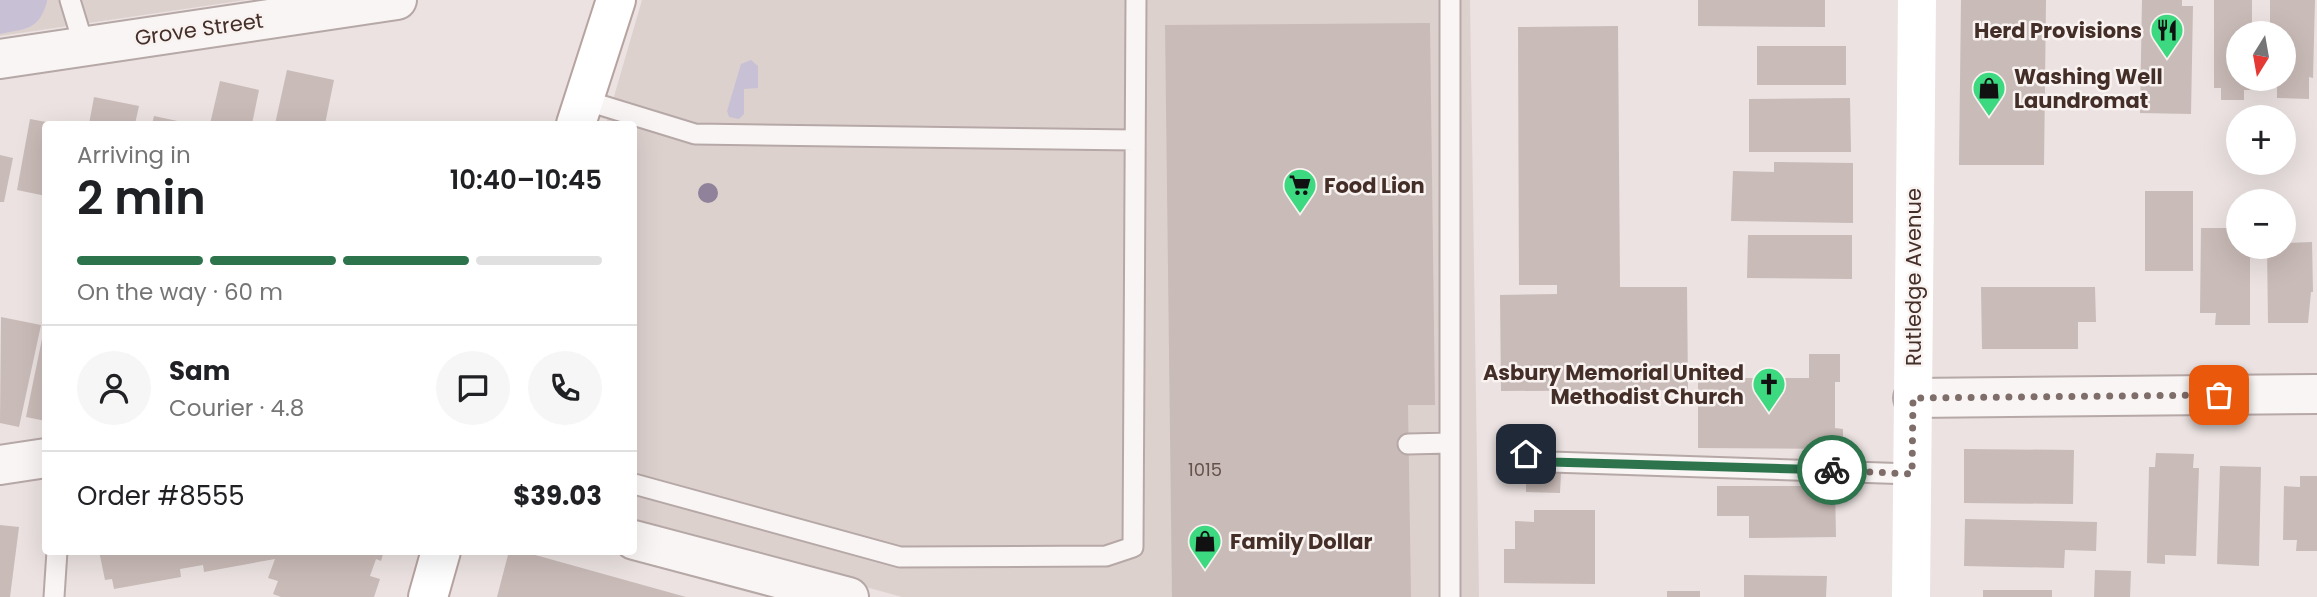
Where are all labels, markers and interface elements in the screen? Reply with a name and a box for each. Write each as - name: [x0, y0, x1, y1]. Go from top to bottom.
- street label: Grove Street: [133, 6, 265, 52]
- restaurant icon: Herd Provisions: [2148, 11, 2186, 60]
- place label: Herd Provisions: [1974, 16, 2142, 45]
- north arrow: [2226, 21, 2296, 91]
- map controls: [2226, 21, 2296, 259]
- place label: Washing Well Laundromat: [2014, 62, 2163, 115]
- shop icon: Washing Well Laundromat: [1970, 69, 2008, 118]
- button: +: [2226, 105, 2296, 175]
- text: Arriving in: [77, 139, 191, 171]
- text: 10:40–10:45: [450, 162, 602, 198]
- text: 2 min: [77, 166, 206, 230]
- supermarket icon: Food Lion: [1281, 166, 1319, 215]
- place label: Food Lion: [1324, 171, 1425, 200]
- street label: Rutledge Avenue: [1899, 188, 1928, 366]
- button: −: [2226, 189, 2296, 259]
- text: On the way · 60 m: [77, 276, 283, 308]
- button: person: [77, 351, 151, 425]
- button: chat: [436, 351, 510, 425]
- button: phone: [528, 351, 602, 425]
- text: Sam: [169, 353, 230, 389]
- place label: Asbury Memorial United Methodist Church: [1483, 358, 1744, 411]
- church icon: Asbury Memorial United Methodist Church: [1750, 365, 1788, 414]
- pin: [2189, 365, 2249, 425]
- icon: bag: [2200, 376, 2238, 414]
- text: Courier · 4.8: [169, 392, 304, 424]
- pin: [1496, 424, 1556, 484]
- icon: home: [1507, 435, 1545, 473]
- courier: [1797, 435, 1867, 505]
- icon: bike: [1813, 451, 1851, 489]
- house number: 1015: [1188, 457, 1222, 482]
- text: Order #8555: [77, 478, 245, 514]
- text: $39.03: [513, 478, 602, 514]
- shop icon: Family Dollar: [1186, 522, 1224, 571]
- place label: Family Dollar: [1230, 527, 1372, 556]

